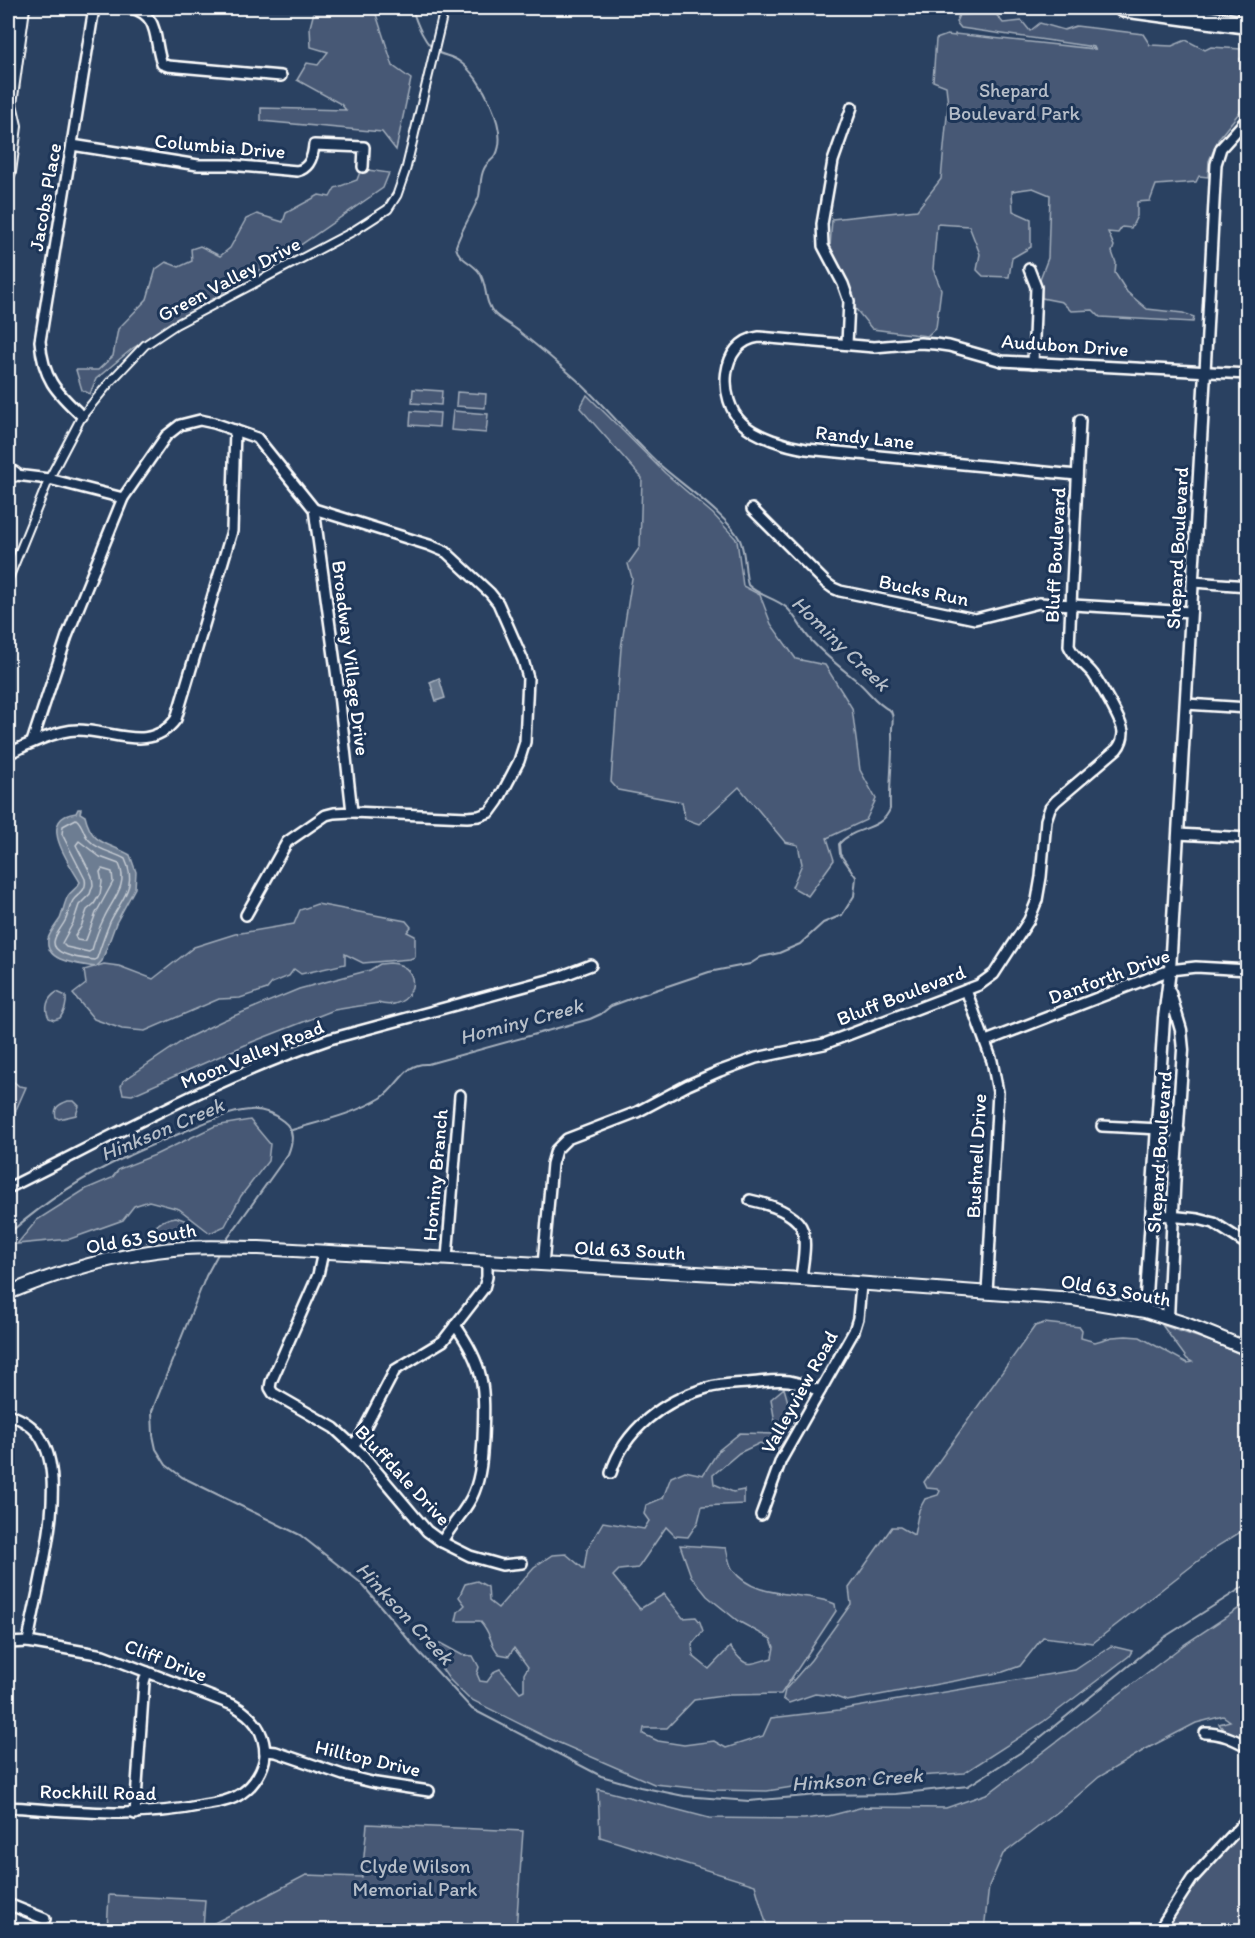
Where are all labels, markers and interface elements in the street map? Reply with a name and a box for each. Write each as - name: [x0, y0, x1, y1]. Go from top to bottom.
- park label: Shepard Boulevard Park: [948, 78, 1080, 125]
- street label: Columbia Drive: [153, 128, 287, 164]
- street label: Jacobs Place: [24, 141, 66, 253]
- street label: Green Valley Drive: [154, 231, 304, 327]
- street label: Audubon Drive: [1001, 329, 1129, 361]
- street label: Randy Lane: [814, 420, 916, 454]
- street label: Shepard Boulevard: [1161, 466, 1193, 630]
- street label: Bluff Boulevard: [1039, 487, 1071, 623]
- street label: Broadway Village Drive: [327, 559, 375, 757]
- street label: Bucks Run: [877, 569, 971, 611]
- water label: Hominy Creek: [787, 590, 896, 697]
- street label: Danforth Drive: [1045, 943, 1173, 1009]
- street label: Bluff Boulevard: [833, 959, 969, 1031]
- water label: Hominy Creek: [457, 992, 587, 1049]
- street label: Moon Valley Road: [177, 1014, 327, 1094]
- street label: Shepard Boulevard: [1141, 1070, 1177, 1234]
- water label: Hinkson Creek: [97, 1091, 229, 1166]
- street label: Bushnell Drive: [961, 1093, 991, 1219]
- street label: Hominy Branch: [417, 1108, 453, 1242]
- street label: Old 63 South: [84, 1217, 198, 1259]
- street label: Old 63 South: [574, 1235, 686, 1265]
- street label: Old 63 South: [1059, 1269, 1173, 1311]
- street label: Valleyview Road: [755, 1326, 843, 1458]
- street label: Bluffdale Drive: [350, 1419, 456, 1531]
- water label: Hinkson Creek: [351, 1556, 460, 1670]
- street label: Cliff Drive: [121, 1633, 211, 1687]
- street label: Hilltop Drive: [313, 1734, 423, 1782]
- water label: Hinkson Creek: [790, 1762, 925, 1796]
- street label: Rockhill Road: [39, 1779, 157, 1805]
- park label: Clyde Wilson Memorial Park: [353, 1854, 477, 1901]

